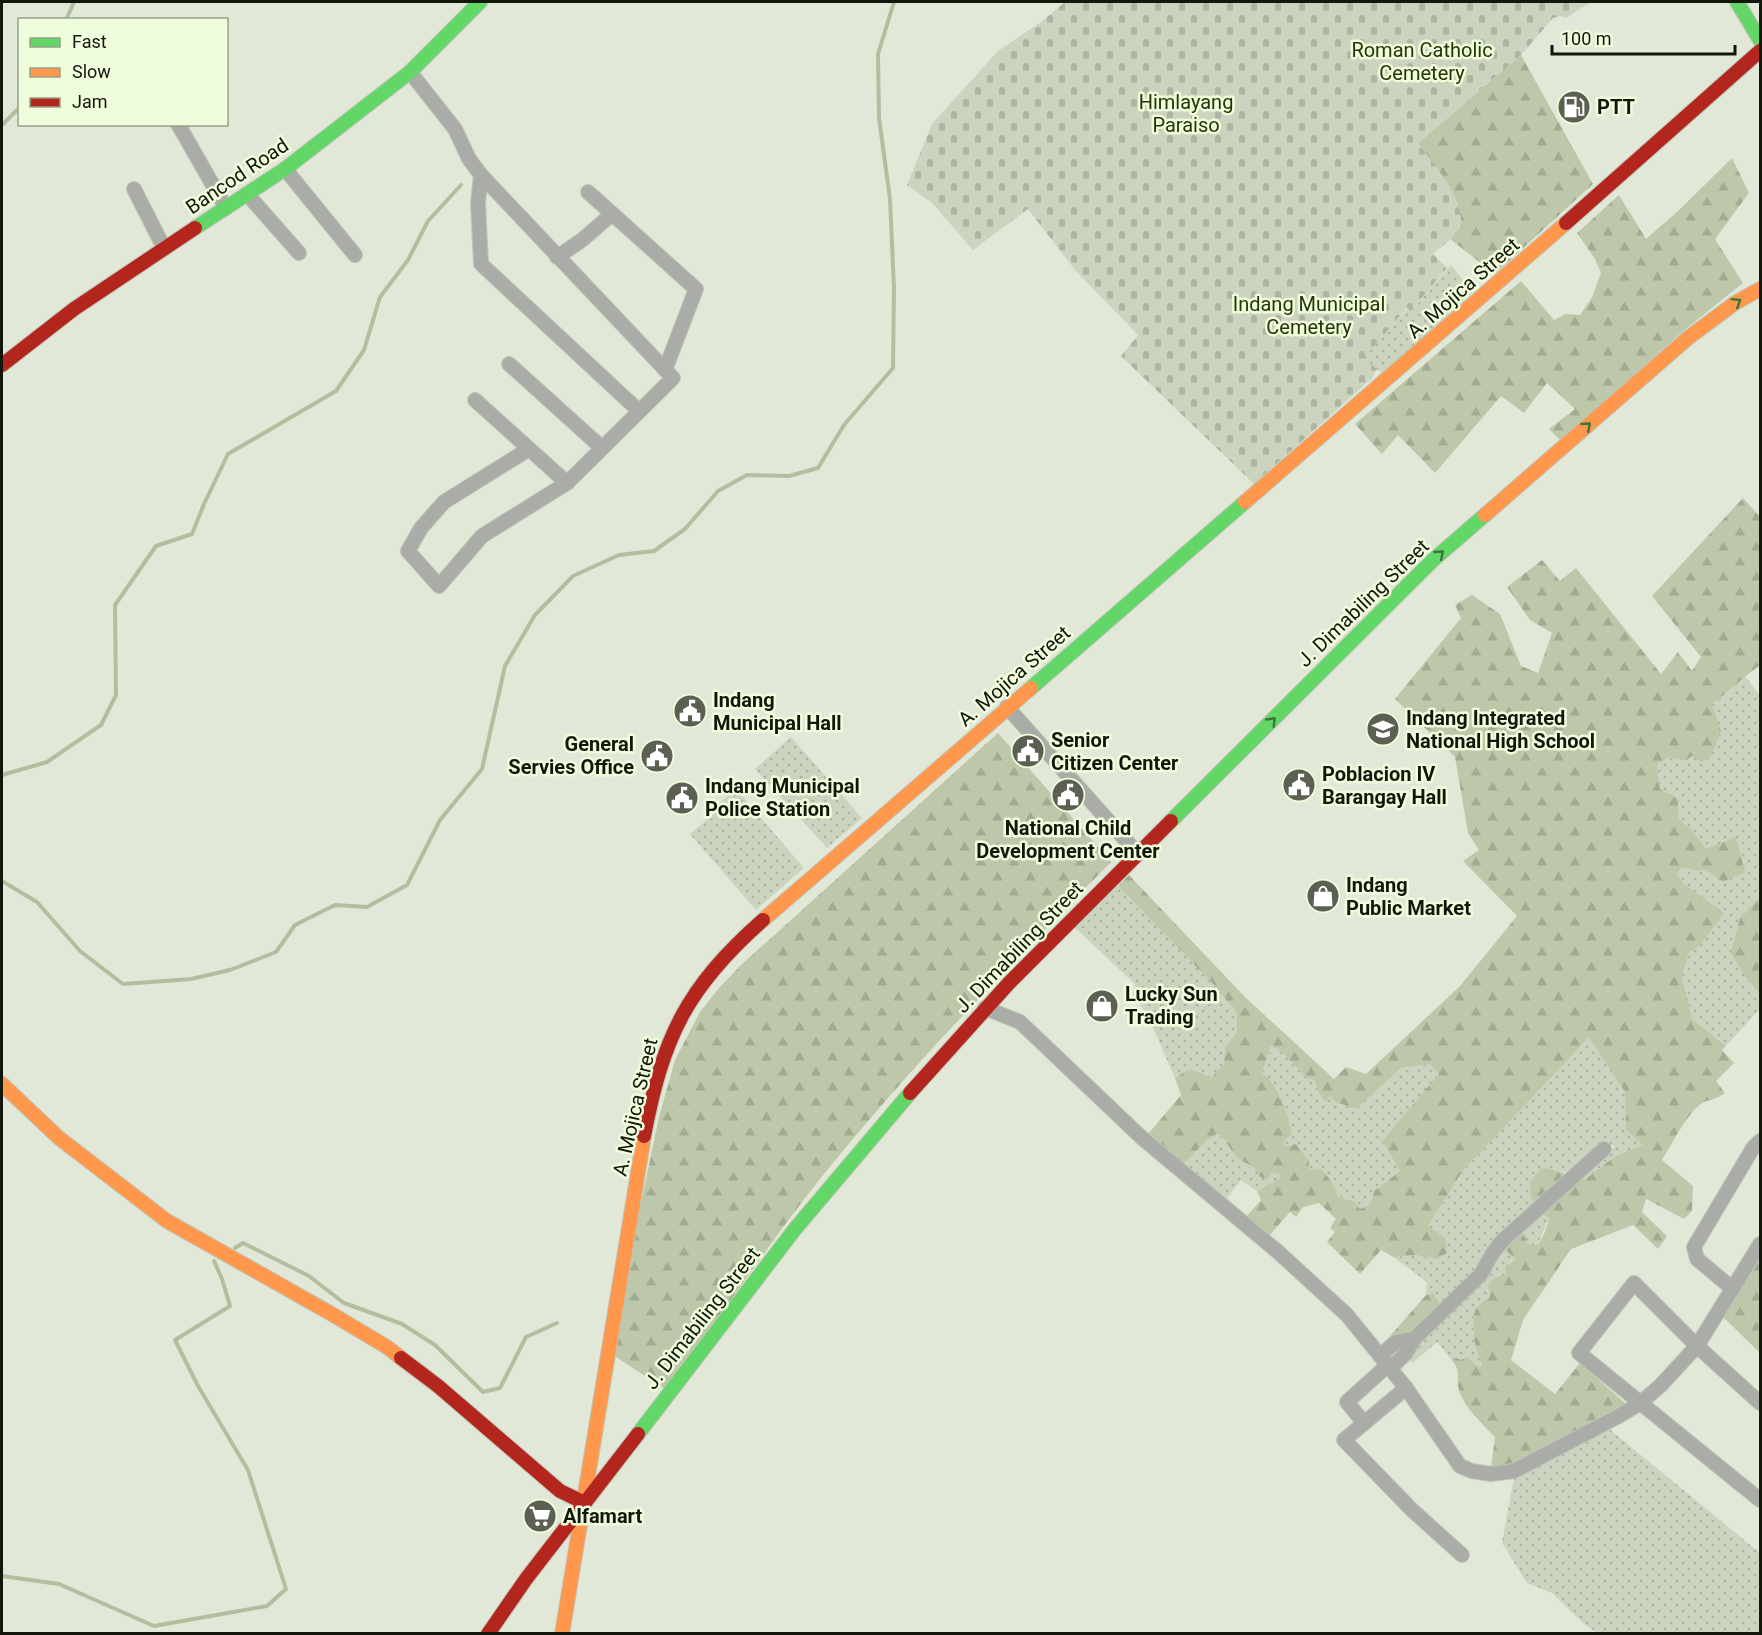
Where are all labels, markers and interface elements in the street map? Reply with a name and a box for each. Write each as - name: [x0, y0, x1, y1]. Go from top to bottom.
- legend: [18, 18, 228, 126]
- scale bar: [1552, 18, 1735, 56]
- text: 100 m: [1561, 28, 1612, 49]
- text: Fast: [72, 31, 107, 52]
- park label: Roman Catholic Cemetery: [1351, 38, 1493, 85]
- text: Slow: [72, 61, 111, 82]
- fuel station icon: PTT: [1556, 89, 1592, 125]
- park label: Himlayang Paraiso: [1139, 90, 1233, 137]
- text: Jam: [72, 91, 108, 112]
- place label: PTT: [1597, 95, 1635, 119]
- street label: Bancod Road: [181, 133, 293, 219]
- street label: A. Mojica Street: [1402, 233, 1524, 343]
- park label: Indang Municipal Cemetery: [1233, 292, 1385, 339]
- one-way arrow: [1731, 297, 1741, 309]
- one-way arrow: [1580, 422, 1591, 433]
- street label: J. Dimabiling Street: [1292, 534, 1434, 672]
- one-way arrow: [1433, 551, 1444, 562]
- street label: A. Mojica Street: [953, 621, 1075, 731]
- place label: Indang Municipal Hall: [713, 688, 842, 735]
- public building icon: Indang Municipal Hall: [672, 693, 708, 729]
- place label: Indang Integrated National High School: [1406, 706, 1595, 753]
- school or university icon: Indang Integrated National High School: [1365, 711, 1401, 747]
- one-way arrow: [1264, 718, 1275, 729]
- place label: Senior Citizen Center: [1051, 728, 1179, 775]
- place label: General Servies Office: [508, 732, 634, 779]
- public building icon: Senior Citizen Center: [1010, 733, 1046, 769]
- public building icon: General Servies Office: [639, 738, 675, 774]
- place label: Poblacion IV Barangay Hall: [1322, 762, 1447, 809]
- public building icon: Poblacion IV Barangay Hall: [1281, 767, 1317, 803]
- place label: Indang Municipal Police Station: [705, 774, 860, 821]
- public building icon: National Child Development Center: [1050, 777, 1086, 813]
- public building icon: Indang Municipal Police Station: [664, 780, 700, 816]
- place label: National Child Development Center: [976, 816, 1160, 863]
- place label: Indang Public Market: [1346, 873, 1471, 920]
- street label: J. Dimabiling Street: [950, 876, 1088, 1018]
- shop icon: Indang Public Market: [1305, 878, 1341, 914]
- place label: Lucky Sun Trading: [1125, 982, 1218, 1029]
- shop icon: Lucky Sun Trading: [1084, 988, 1120, 1024]
- street label: A. Mojica Street: [607, 1036, 663, 1178]
- street label: J. Dimabiling Street: [639, 1242, 765, 1394]
- supermarket icon: Alfamart: [522, 1498, 558, 1534]
- place label: Alfamart: [563, 1504, 642, 1528]

